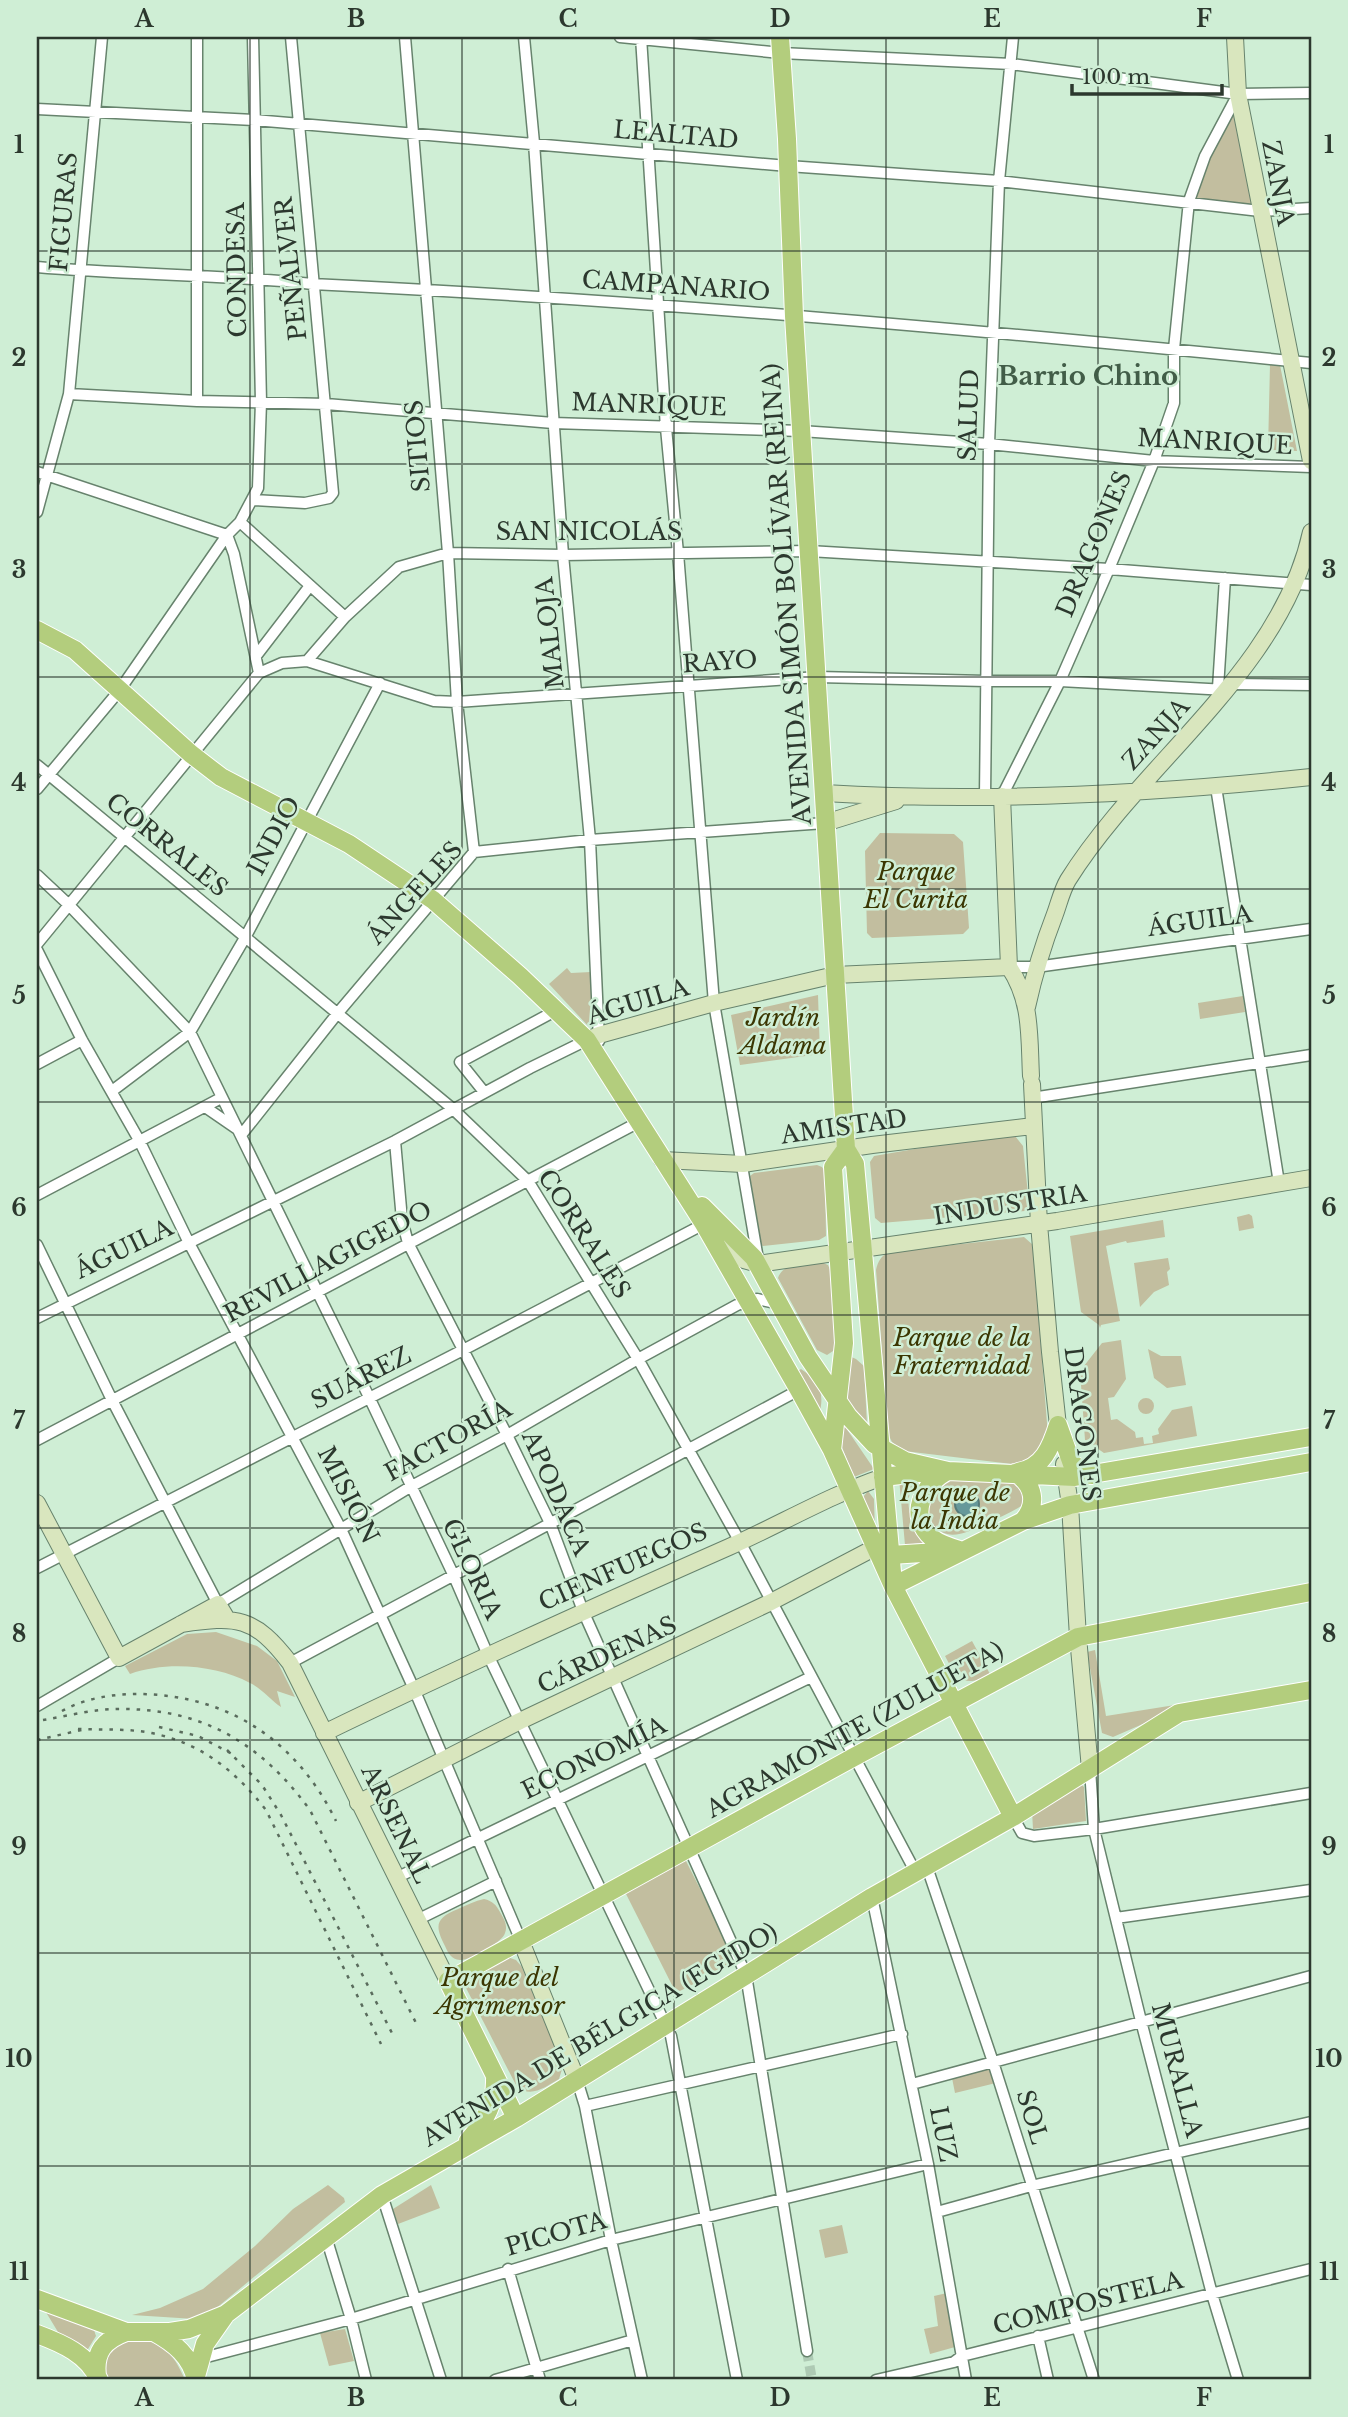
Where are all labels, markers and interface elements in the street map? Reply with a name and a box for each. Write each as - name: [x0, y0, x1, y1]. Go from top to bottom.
- text: A: [134, 5, 155, 33]
- text: B: [347, 5, 365, 33]
- text: C: [559, 5, 577, 33]
- text: D: [769, 5, 791, 33]
- text: E: [983, 5, 1001, 33]
- text: F: [1196, 5, 1212, 33]
- scale bar: [1072, 52, 1222, 96]
- text: 100 m: [1082, 64, 1150, 90]
- street label: LEALTAD: [612, 115, 740, 154]
- text: 1: [14, 131, 24, 159]
- text: 1: [1324, 131, 1334, 159]
- street label: ZANJA: [1256, 138, 1301, 229]
- street label: FIGURAS: [44, 151, 83, 273]
- street label: PEÑALVER: [268, 195, 312, 342]
- street label: CONDESA: [221, 202, 252, 338]
- street label: CAMPANARIO: [581, 264, 771, 307]
- text: 2: [12, 344, 26, 372]
- text: 2: [1322, 344, 1336, 372]
- district label: Barrio Chino: [998, 360, 1178, 392]
- street label: AVENIDA SIMÓN BOLÍVAR (REINA): [756, 362, 817, 827]
- street label: SALUD: [952, 368, 985, 462]
- street label: MANRIQUE: [571, 387, 727, 422]
- street label: SITIOS: [399, 399, 436, 493]
- street label: MANRIQUE: [1137, 423, 1293, 460]
- street label: DRAGONES: [1050, 466, 1137, 621]
- street label: SAN NICOLÁS: [496, 517, 682, 546]
- text: 3: [12, 556, 26, 584]
- text: 3: [1322, 556, 1336, 584]
- street label: MALOJA: [529, 575, 570, 690]
- street label: RAYO: [681, 644, 758, 679]
- street label: ZANJA: [1116, 692, 1196, 775]
- text: 4: [11, 769, 27, 797]
- text: 4: [1321, 769, 1337, 797]
- street label: CORRALES: [101, 787, 234, 903]
- street label: INDIO: [241, 792, 306, 880]
- street label: ÁNGELES: [360, 835, 468, 951]
- park label: Parque El Curita: [863, 857, 968, 914]
- street label: ÁGUILA: [1145, 899, 1255, 942]
- street label: ÁGUILA: [582, 972, 693, 1031]
- text: 5: [12, 982, 26, 1010]
- text: 5: [1322, 982, 1336, 1010]
- park label: Jardín Aldama: [736, 1003, 827, 1060]
- street label: AMISTAD: [778, 1103, 909, 1150]
- street label: CORRALES: [532, 1164, 637, 1304]
- street label: INDUSTRIA: [931, 1178, 1089, 1231]
- text: 6: [11, 1194, 27, 1222]
- text: 6: [1321, 1194, 1337, 1222]
- street label: REVILLAGIGEDO: [219, 1195, 436, 1329]
- street label: ÁGUILA: [69, 1212, 178, 1285]
- park label: Parque de la Fraternidad: [892, 1323, 1031, 1380]
- street label: SUÁREZ: [306, 1340, 416, 1415]
- street label: DRAGONES: [1059, 1345, 1106, 1503]
- street label: FACTORÍA: [379, 1394, 517, 1487]
- text: 7: [13, 1407, 26, 1435]
- text: 7: [1323, 1407, 1336, 1435]
- street label: APODACA: [516, 1425, 597, 1560]
- street label: MISIÓN: [312, 1441, 385, 1548]
- park label: Parque de la India: [899, 1478, 1010, 1535]
- street label: GLORIA: [436, 1514, 509, 1624]
- street label: CIENFUEGOS: [534, 1516, 712, 1617]
- street label: CÁRDENAS: [533, 1610, 681, 1699]
- text: 8: [12, 1620, 26, 1648]
- text: 8: [1322, 1620, 1336, 1648]
- street label: AGRAMONTE (ZULUETA): [700, 1635, 1009, 1824]
- street label: ECONOMÍA: [517, 1710, 671, 1805]
- street label: ARSENAL: [355, 1759, 437, 1888]
- text: 9: [11, 1833, 27, 1861]
- text: 9: [1321, 1833, 1337, 1861]
- street label: AVENIDA DE BÉLGICA (EGIDO): [416, 1917, 783, 2153]
- park label: Parque del Agrimensor: [432, 1963, 566, 2020]
- street label: MURALLA: [1146, 2000, 1209, 2141]
- text: 10: [5, 2045, 33, 2073]
- text: 10: [1315, 2045, 1343, 2073]
- street label: SOL: [1011, 2086, 1054, 2148]
- street label: LUZ: [924, 2104, 963, 2164]
- street label: PICOTA: [502, 2205, 610, 2262]
- text: 11: [9, 2258, 29, 2286]
- text: 11: [1319, 2258, 1339, 2286]
- street label: COMPOSTELA: [990, 2265, 1186, 2340]
- text: A: [134, 2384, 155, 2412]
- text: B: [347, 2384, 365, 2412]
- text: C: [559, 2384, 577, 2412]
- text: D: [769, 2384, 791, 2412]
- text: E: [983, 2384, 1001, 2412]
- text: F: [1196, 2384, 1212, 2412]

